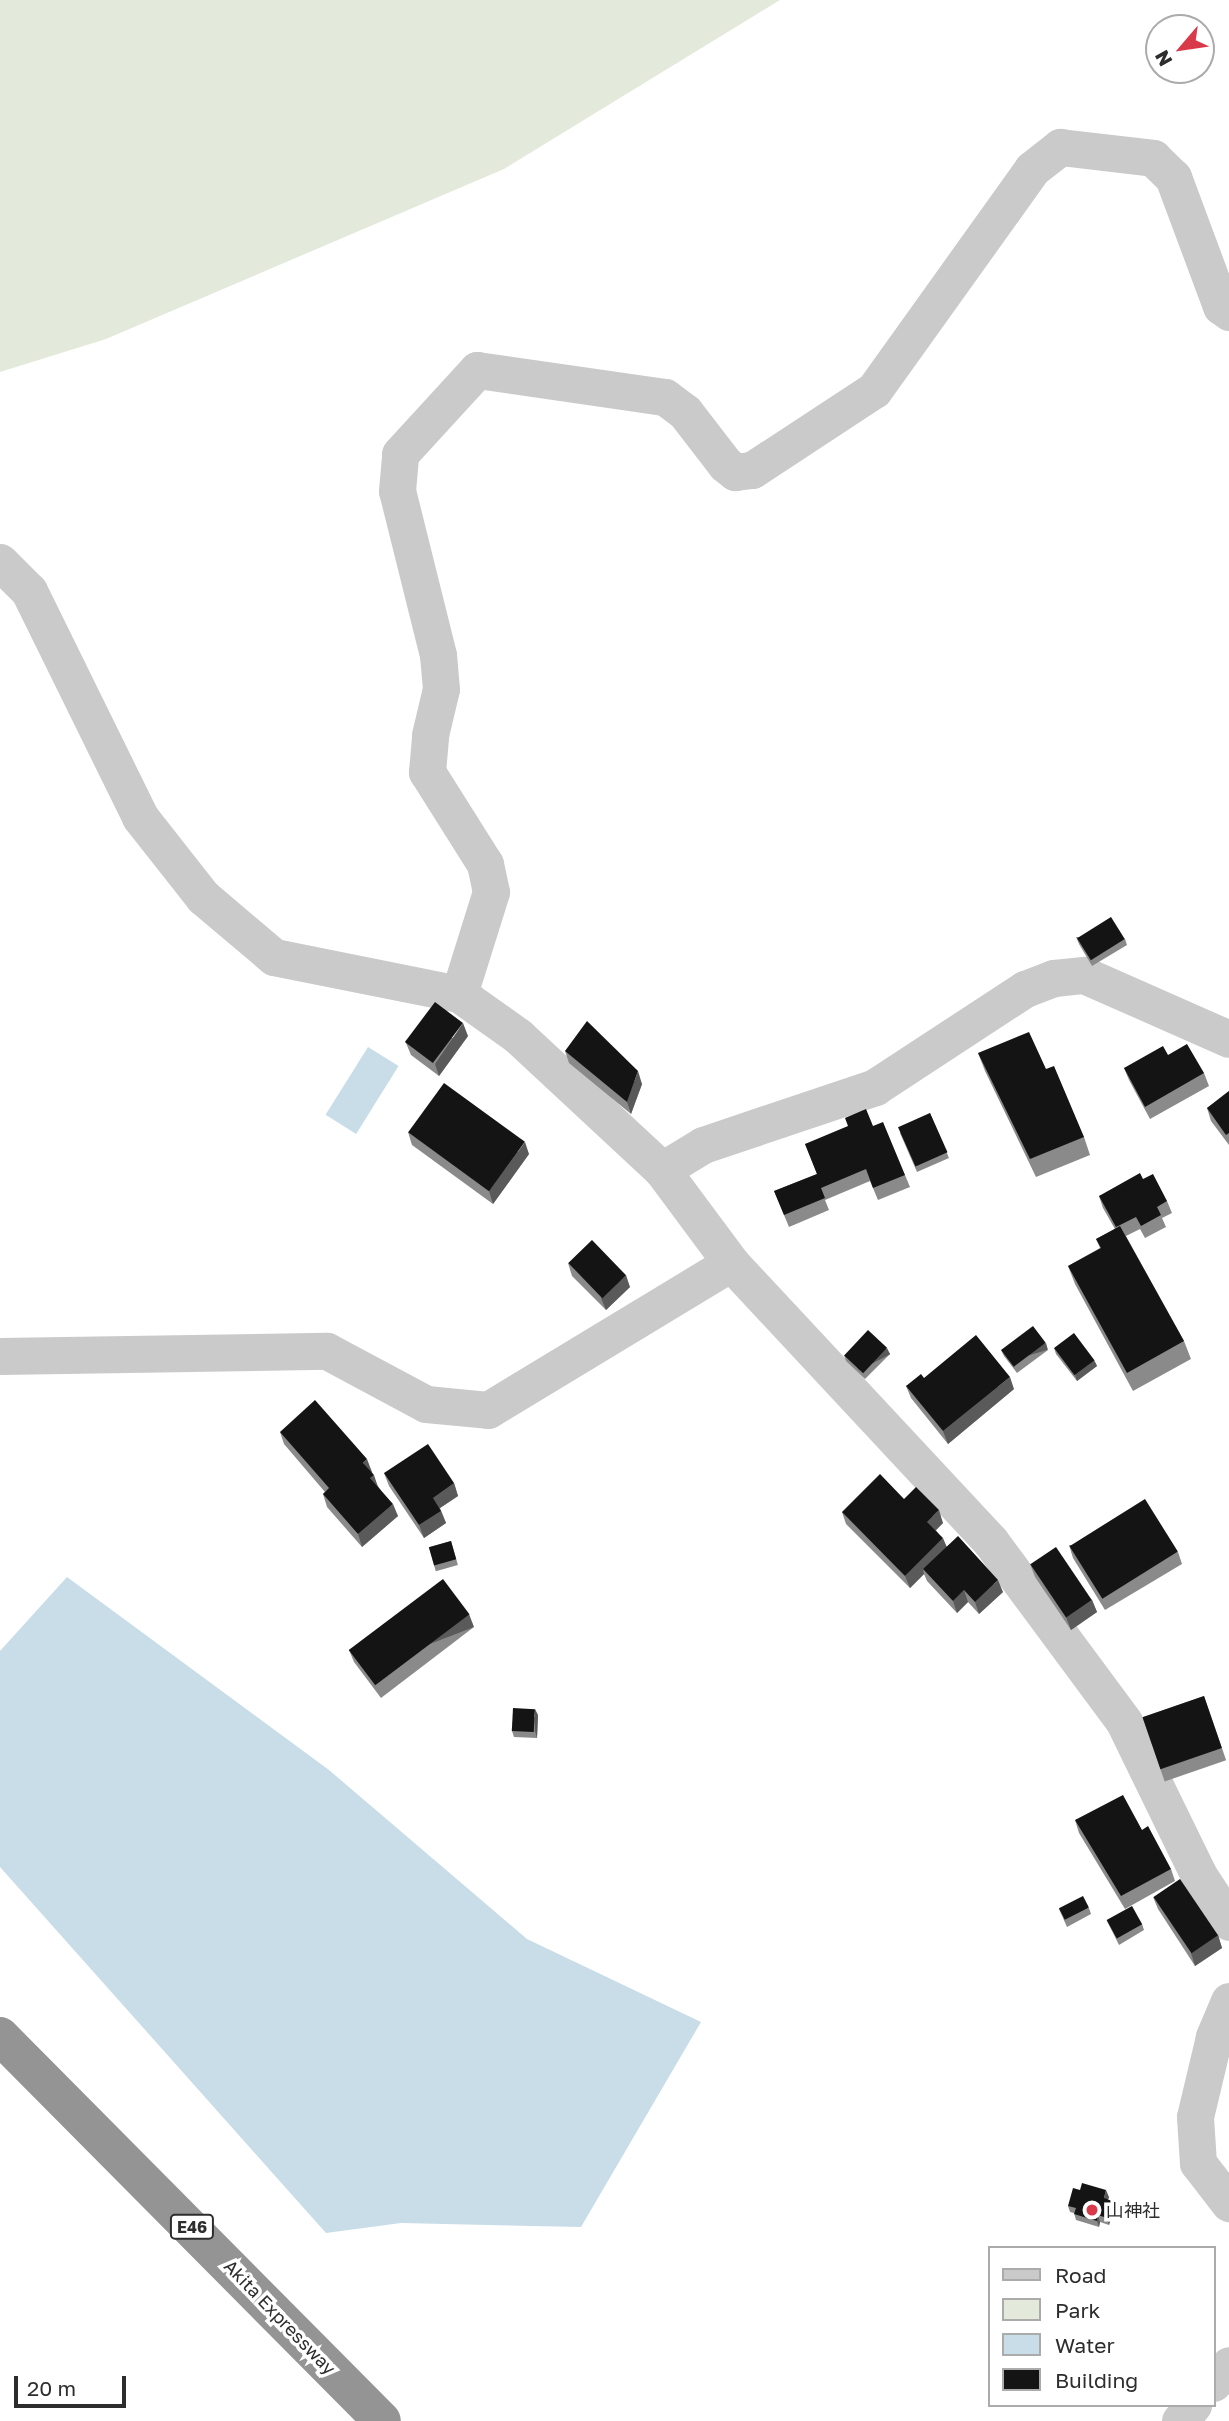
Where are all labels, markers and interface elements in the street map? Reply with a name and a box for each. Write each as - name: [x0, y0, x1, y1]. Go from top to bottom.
- north arrow: [1145, 14, 1215, 84]
- text: N: [1149, 47, 1177, 70]
- place label: 山神社: [1106, 2199, 1160, 2221]
- marker: 山神社: [1084, 2202, 1100, 2218]
- road number: E46: [169, 2214, 215, 2240]
- legend: [988, 2246, 1215, 2407]
- street label: Akita Expressway: [220, 2255, 340, 2379]
- text: Road: [1055, 2262, 1106, 2288]
- text: Park: [1055, 2297, 1100, 2323]
- text: Water: [1055, 2332, 1115, 2358]
- scale bar: [18, 2362, 130, 2406]
- text: Building: [1055, 2367, 1138, 2393]
- text: 20 m: [27, 2375, 76, 2401]

